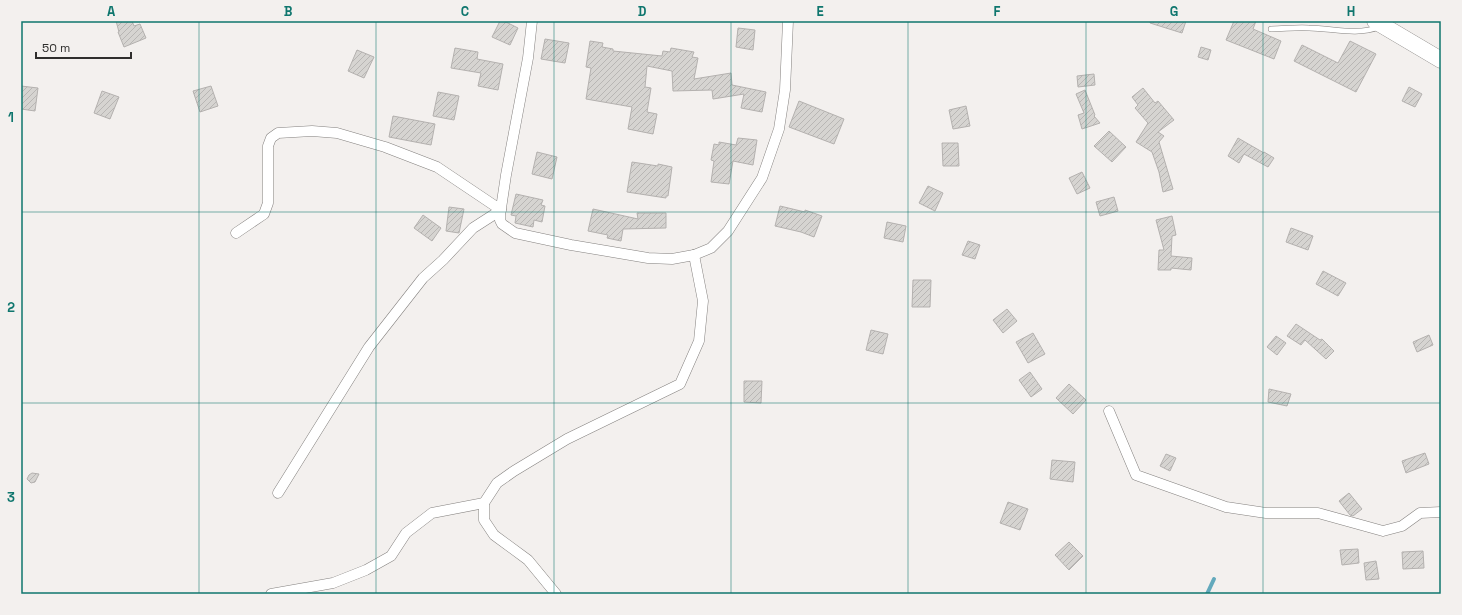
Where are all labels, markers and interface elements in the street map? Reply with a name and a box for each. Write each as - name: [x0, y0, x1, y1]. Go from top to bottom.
- text: A: [107, 3, 116, 20]
- text: B: [284, 3, 293, 20]
- text: C: [461, 3, 469, 20]
- text: D: [638, 3, 647, 20]
- text: E: [816, 3, 824, 20]
- text: F: [994, 3, 1001, 20]
- text: G: [1170, 3, 1178, 20]
- text: H: [1347, 3, 1355, 20]
- scale bar: [36, 34, 131, 60]
- text: 50 m: [42, 40, 70, 56]
- text: 1: [8, 109, 14, 126]
- text: 2: [7, 299, 15, 316]
- text: 3: [7, 489, 15, 506]

